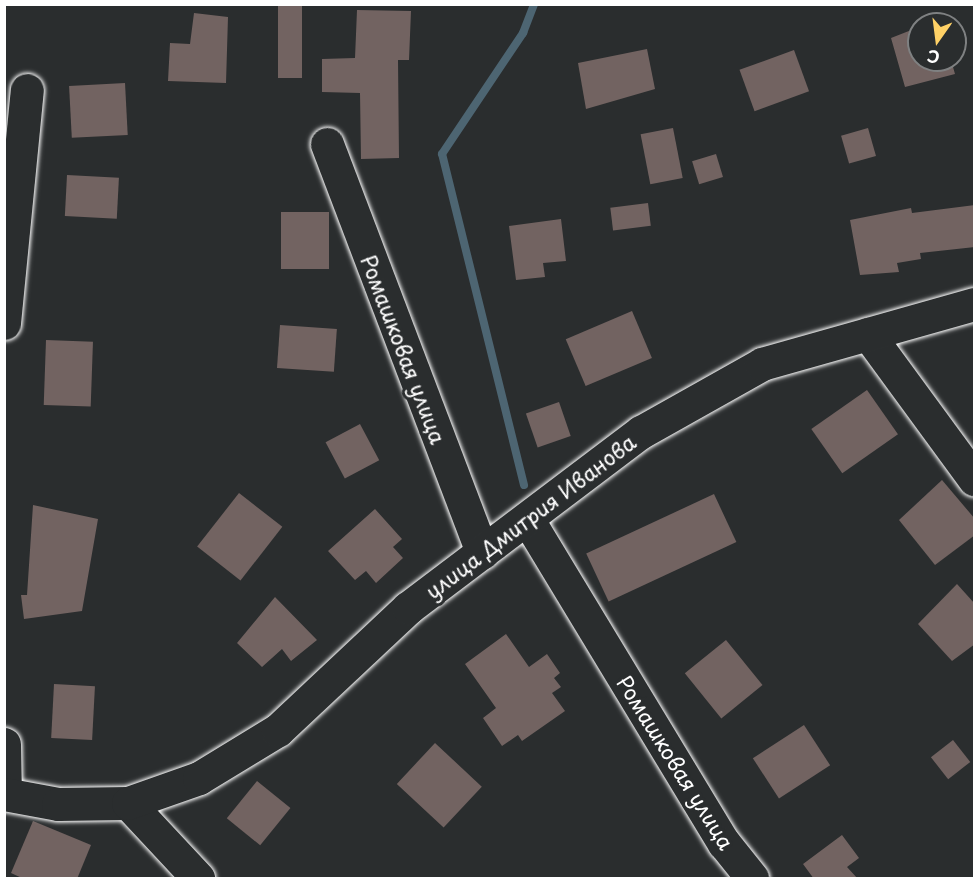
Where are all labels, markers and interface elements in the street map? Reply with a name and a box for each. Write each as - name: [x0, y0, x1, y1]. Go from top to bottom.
- north arrow: [907, 12, 967, 72]
- text: С: [924, 44, 942, 71]
- street label: Ромашковая улица: [356, 251, 452, 447]
- street label: улица Дмитрия Иванова: [418, 428, 642, 604]
- street label: Ромашковая улица: [612, 670, 740, 854]

